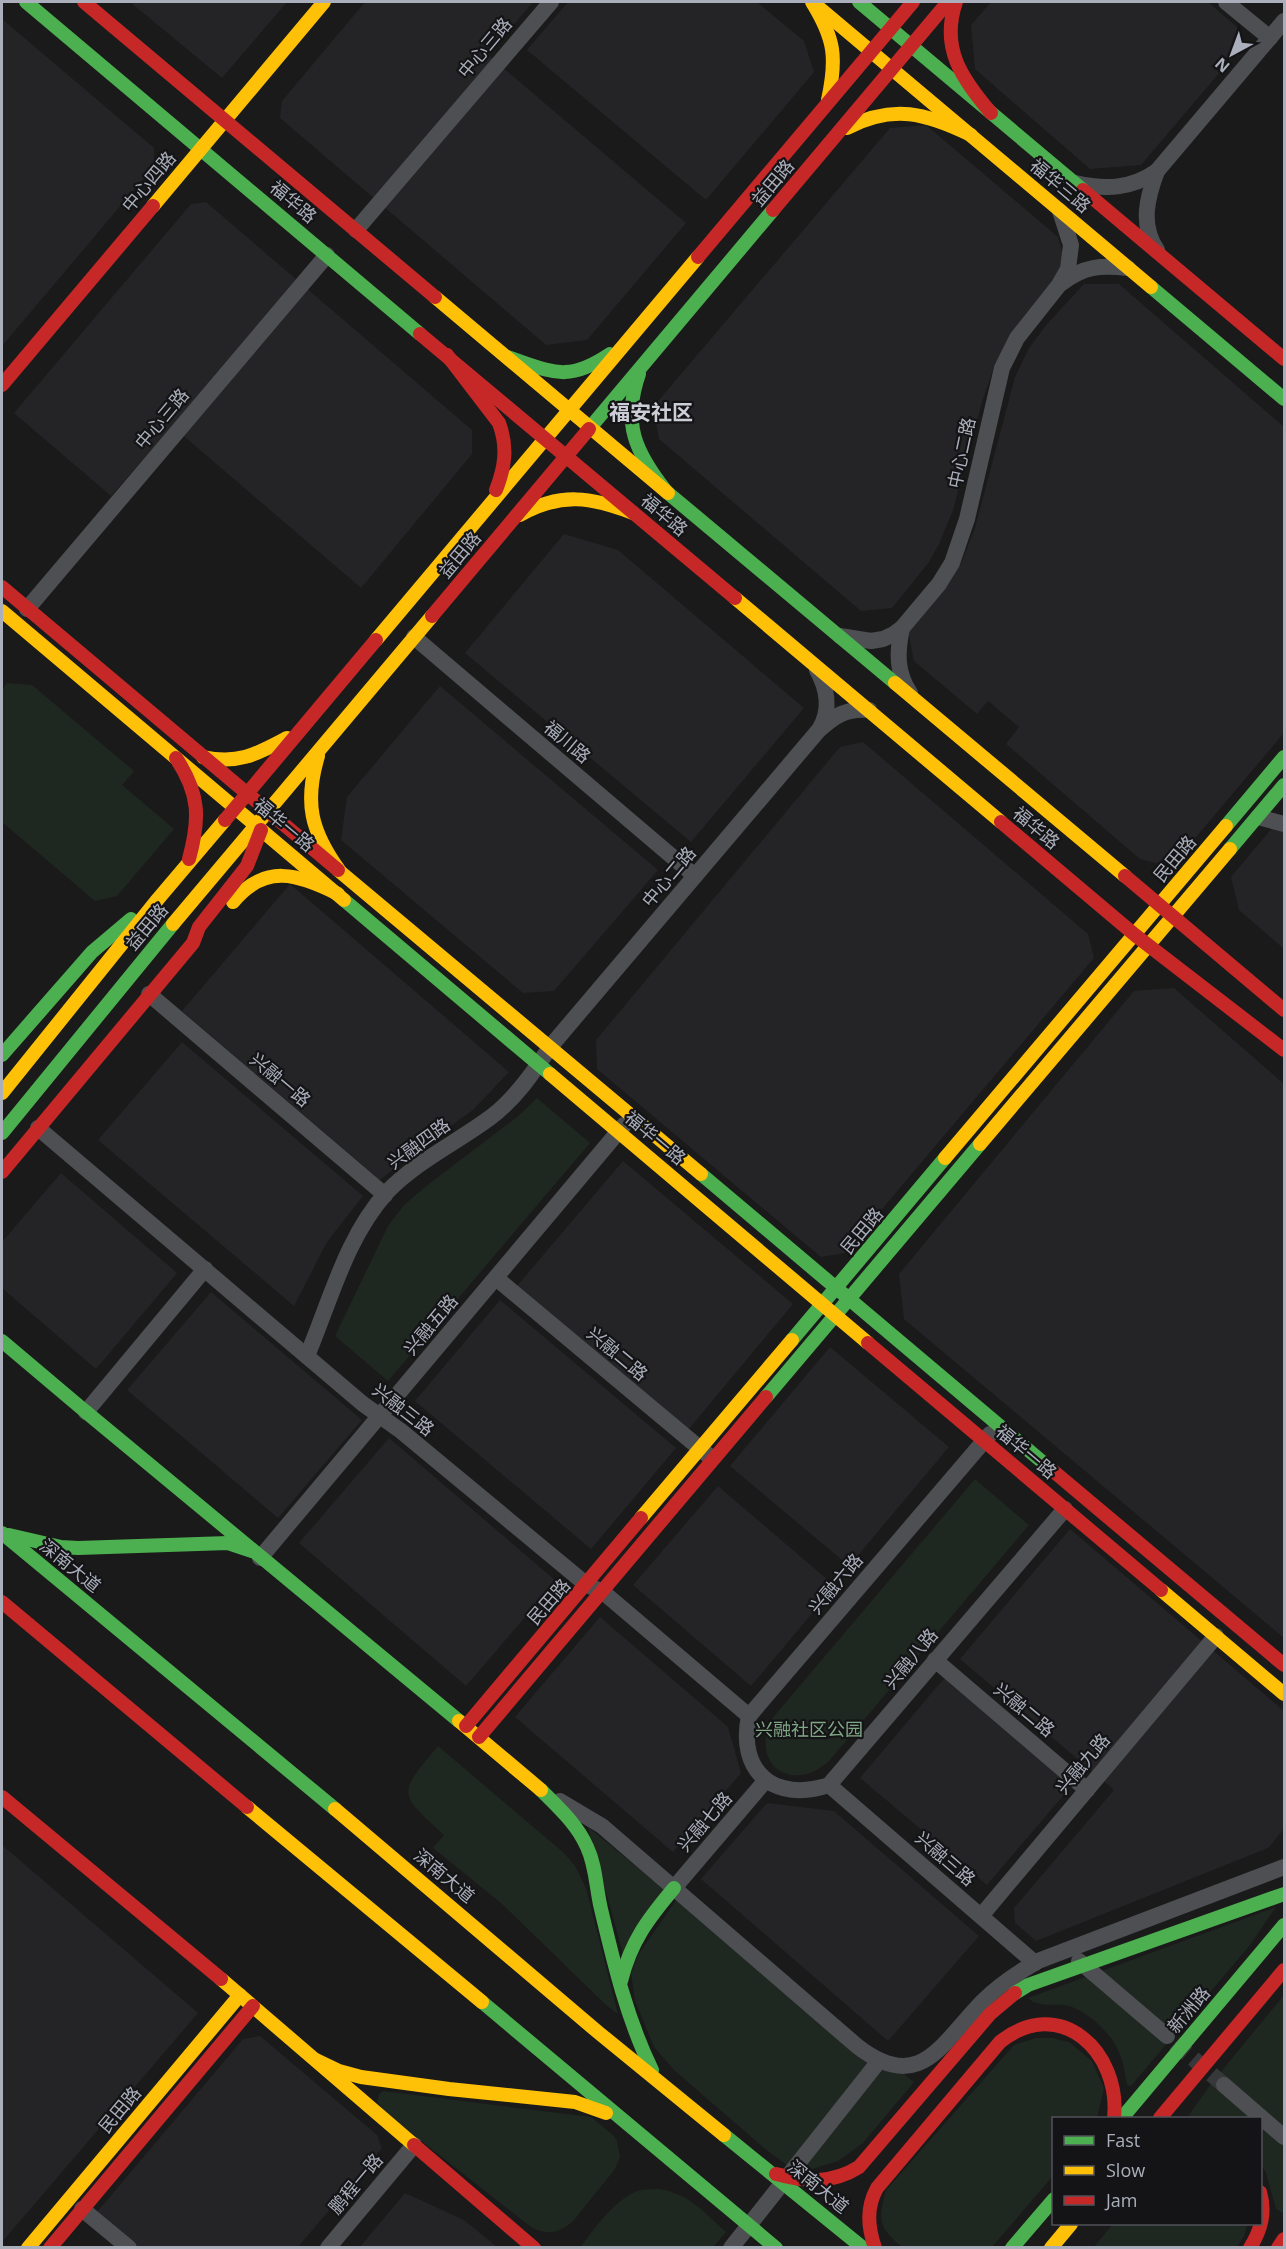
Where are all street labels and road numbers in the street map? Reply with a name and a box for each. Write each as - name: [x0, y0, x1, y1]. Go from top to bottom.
- street label: 中心三路: [452, 12, 517, 83]
- street label: 中心四路: [116, 146, 181, 217]
- street label: 福华三路: [1025, 153, 1096, 218]
- street label: 益田路: [746, 154, 799, 211]
- street label: 福华路: [265, 175, 322, 228]
- street label: 中心三路: [129, 383, 194, 454]
- street label: 中心二路: [942, 415, 980, 491]
- street label: 福华路: [636, 488, 693, 541]
- street label: 益田路: [433, 526, 486, 583]
- street label: 福川路: [539, 715, 596, 768]
- street label: 福华一路: [249, 792, 320, 857]
- street label: 福华路: [1008, 801, 1065, 854]
- street label: 民田路: [1148, 830, 1201, 887]
- street label: 中心二路: [636, 841, 701, 912]
- street label: 益田路: [120, 898, 173, 955]
- street label: 兴融一路: [245, 1047, 316, 1112]
- street label: 福华一路: [620, 1105, 691, 1170]
- street label: 兴融四路: [382, 1112, 455, 1174]
- street label: 民田路: [835, 1202, 888, 1259]
- street label: 兴融五路: [398, 1289, 463, 1360]
- street label: 兴融二路: [582, 1321, 653, 1386]
- street label: 兴融三路: [368, 1378, 439, 1441]
- street label: 福华一路: [991, 1419, 1062, 1484]
- street label: 深南大道: [35, 1533, 106, 1597]
- street label: 兴融六路: [803, 1548, 868, 1619]
- street label: 民田路: [521, 1573, 575, 1630]
- street label: 兴融八路: [878, 1623, 943, 1694]
- street label: 兴融二路: [989, 1677, 1060, 1742]
- street label: 兴融九路: [1050, 1728, 1115, 1799]
- street label: 兴融七路: [672, 1786, 737, 1856]
- street label: 兴融三路: [911, 1826, 981, 1891]
- street label: 深南大道: [409, 1843, 480, 1908]
- street label: 新洲路: [1162, 1981, 1215, 2038]
- street label: 民田路: [93, 2081, 146, 2138]
- street label: 鹏程一路: [323, 2148, 388, 2219]
- street label: 深南大道: [783, 2154, 854, 2218]

